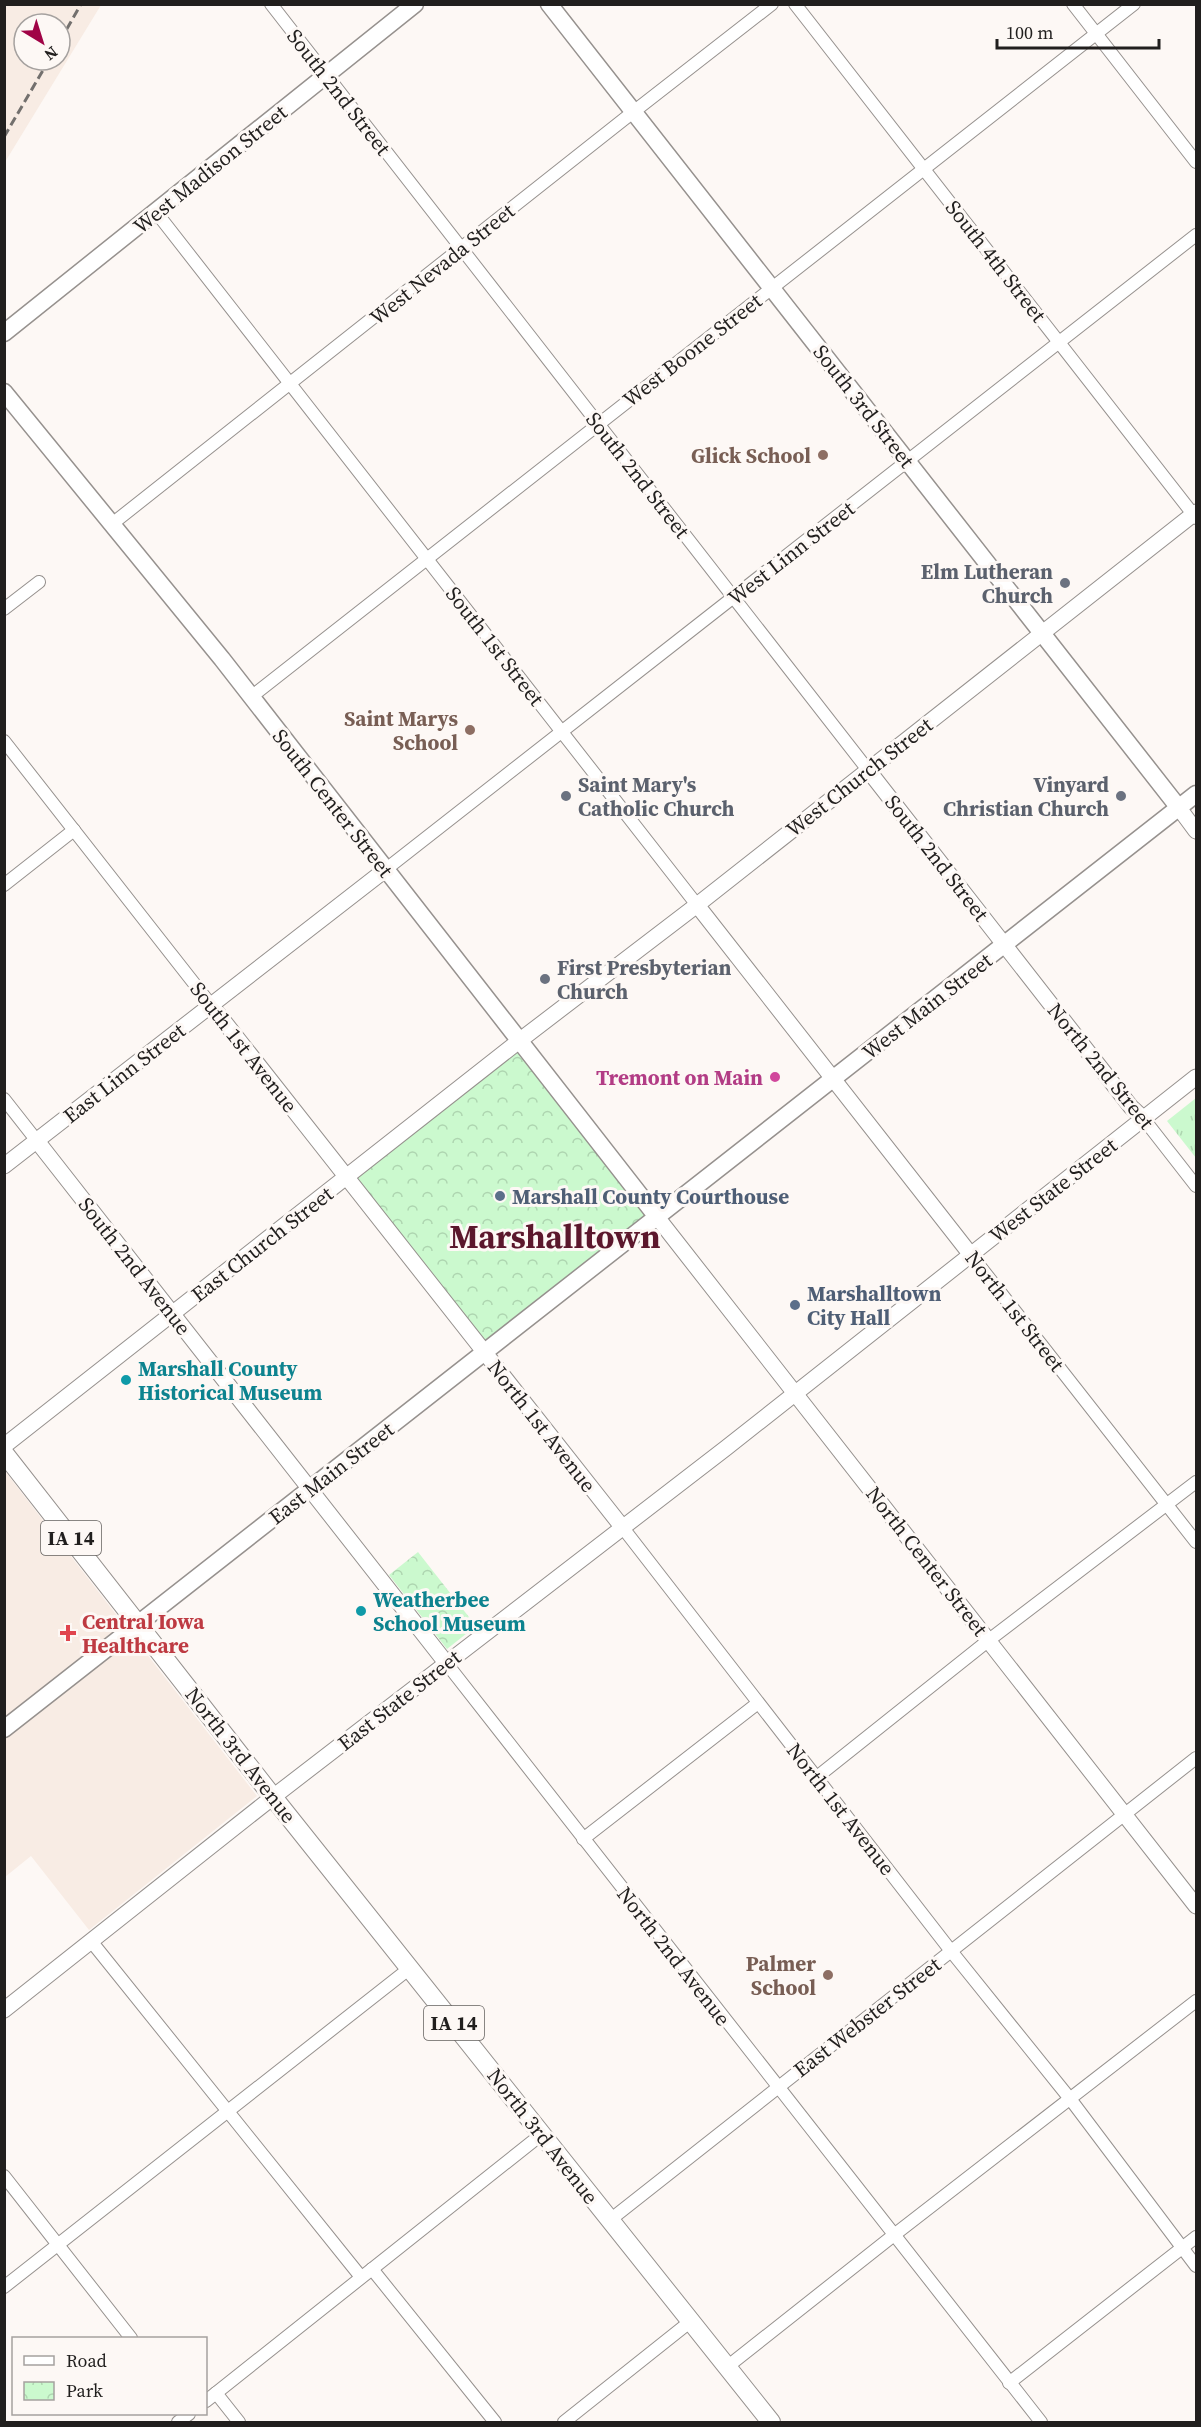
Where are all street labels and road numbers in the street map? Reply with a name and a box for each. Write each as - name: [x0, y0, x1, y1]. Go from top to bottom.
- street label: South 2nd Street: [280, 23, 398, 161]
- street label: West Madison Street: [127, 98, 293, 240]
- street label: South 4th Street: [939, 194, 1053, 328]
- street label: West Nevada Street: [364, 196, 521, 331]
- street label: West Boone Street: [616, 286, 768, 413]
- street label: South 3rd Street: [807, 338, 921, 474]
- street label: South 2nd Street: [579, 406, 697, 544]
- street label: West Linn Street: [722, 494, 861, 612]
- street label: South 1st Street: [439, 580, 551, 712]
- street label: West Church Street: [780, 710, 938, 843]
- street label: South Center Street: [266, 723, 400, 883]
- street label: South 2nd Street: [878, 789, 996, 927]
- street label: West Main Street: [856, 946, 998, 1066]
- street label: South 1st Avenue: [184, 975, 304, 1119]
- street label: North 2nd Street: [1041, 997, 1161, 1135]
- street label: East Linn Street: [57, 1016, 191, 1130]
- street label: West State Street: [983, 1131, 1123, 1249]
- street label: East Church Street: [185, 1179, 339, 1309]
- street label: South 2nd Avenue: [72, 1191, 198, 1341]
- street label: North 1st Street: [959, 1245, 1071, 1378]
- street label: North 1st Avenue: [481, 1354, 603, 1498]
- street label: East Main Street: [262, 1415, 400, 1531]
- street label: North Center Street: [859, 1480, 995, 1642]
- road number: IA 14: [41, 1521, 101, 1555]
- street label: East State Street: [331, 1643, 467, 1757]
- street label: North 3rd Avenue: [179, 1681, 303, 1829]
- street label: North 1st Avenue: [780, 1737, 902, 1881]
- street label: North 2nd Avenue: [610, 1880, 738, 2032]
- street label: East Webster Street: [787, 1950, 947, 2084]
- road number: IA 14: [424, 2006, 484, 2040]
- street label: North 3rd Avenue: [481, 2062, 605, 2210]

